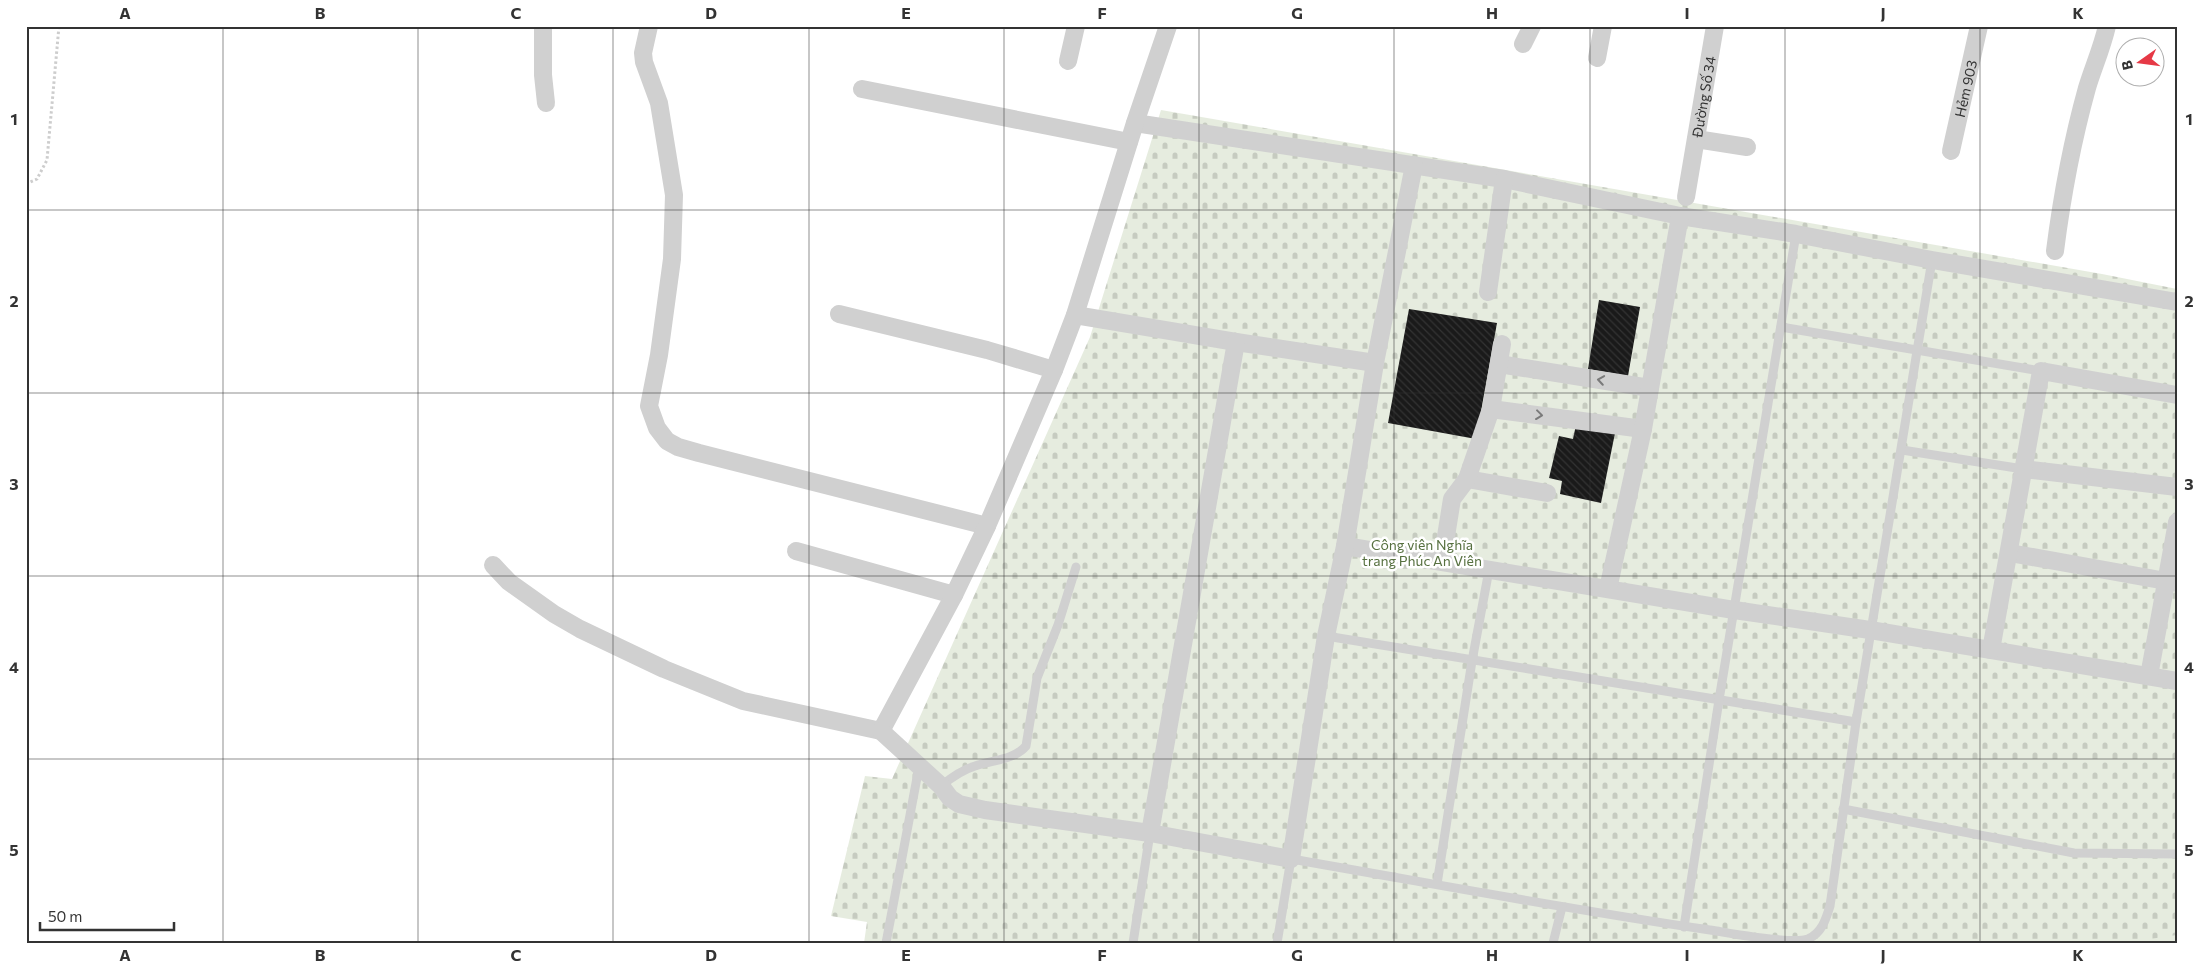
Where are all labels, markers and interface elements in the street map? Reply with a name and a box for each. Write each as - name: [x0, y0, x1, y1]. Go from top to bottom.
- text: A: [119, 3, 131, 22]
- text: B: [315, 3, 326, 22]
- text: C: [511, 3, 522, 22]
- text: D: [705, 3, 717, 22]
- text: E: [901, 3, 911, 22]
- text: F: [1097, 3, 1107, 22]
- text: G: [1291, 3, 1303, 22]
- text: H: [1486, 3, 1498, 22]
- text: I: [1684, 3, 1690, 22]
- text: J: [1880, 3, 1886, 22]
- text: K: [2072, 3, 2084, 22]
- north arrow: [2116, 38, 2166, 88]
- street label: Đường Số 34: [1688, 54, 1718, 139]
- street label: Hẻm 903: [1950, 58, 1980, 119]
- text: B: [2118, 59, 2136, 72]
- text: 1: [10, 109, 18, 128]
- text: 1: [2185, 109, 2193, 128]
- text: 2: [9, 291, 19, 310]
- text: 2: [2184, 291, 2194, 310]
- one-way arrow: [1597, 375, 1605, 386]
- one-way arrow: [1535, 410, 1544, 420]
- text: 3: [9, 474, 19, 493]
- text: 3: [2184, 474, 2194, 493]
- park label: Công viên Nghĩa trang Phúc An Viên: [1362, 536, 1482, 569]
- text: 4: [9, 657, 19, 676]
- text: 4: [2184, 657, 2194, 676]
- text: 5: [9, 840, 19, 859]
- text: 5: [2184, 840, 2194, 859]
- scale bar: [40, 899, 174, 931]
- text: 50 m: [48, 907, 82, 925]
- text: A: [119, 945, 131, 964]
- text: B: [315, 945, 326, 964]
- text: C: [511, 945, 522, 964]
- text: D: [705, 945, 717, 964]
- text: E: [901, 945, 911, 964]
- text: F: [1097, 945, 1107, 964]
- text: G: [1291, 945, 1303, 964]
- text: H: [1486, 945, 1498, 964]
- text: I: [1684, 945, 1690, 964]
- text: J: [1880, 945, 1886, 964]
- text: K: [2072, 945, 2084, 964]

